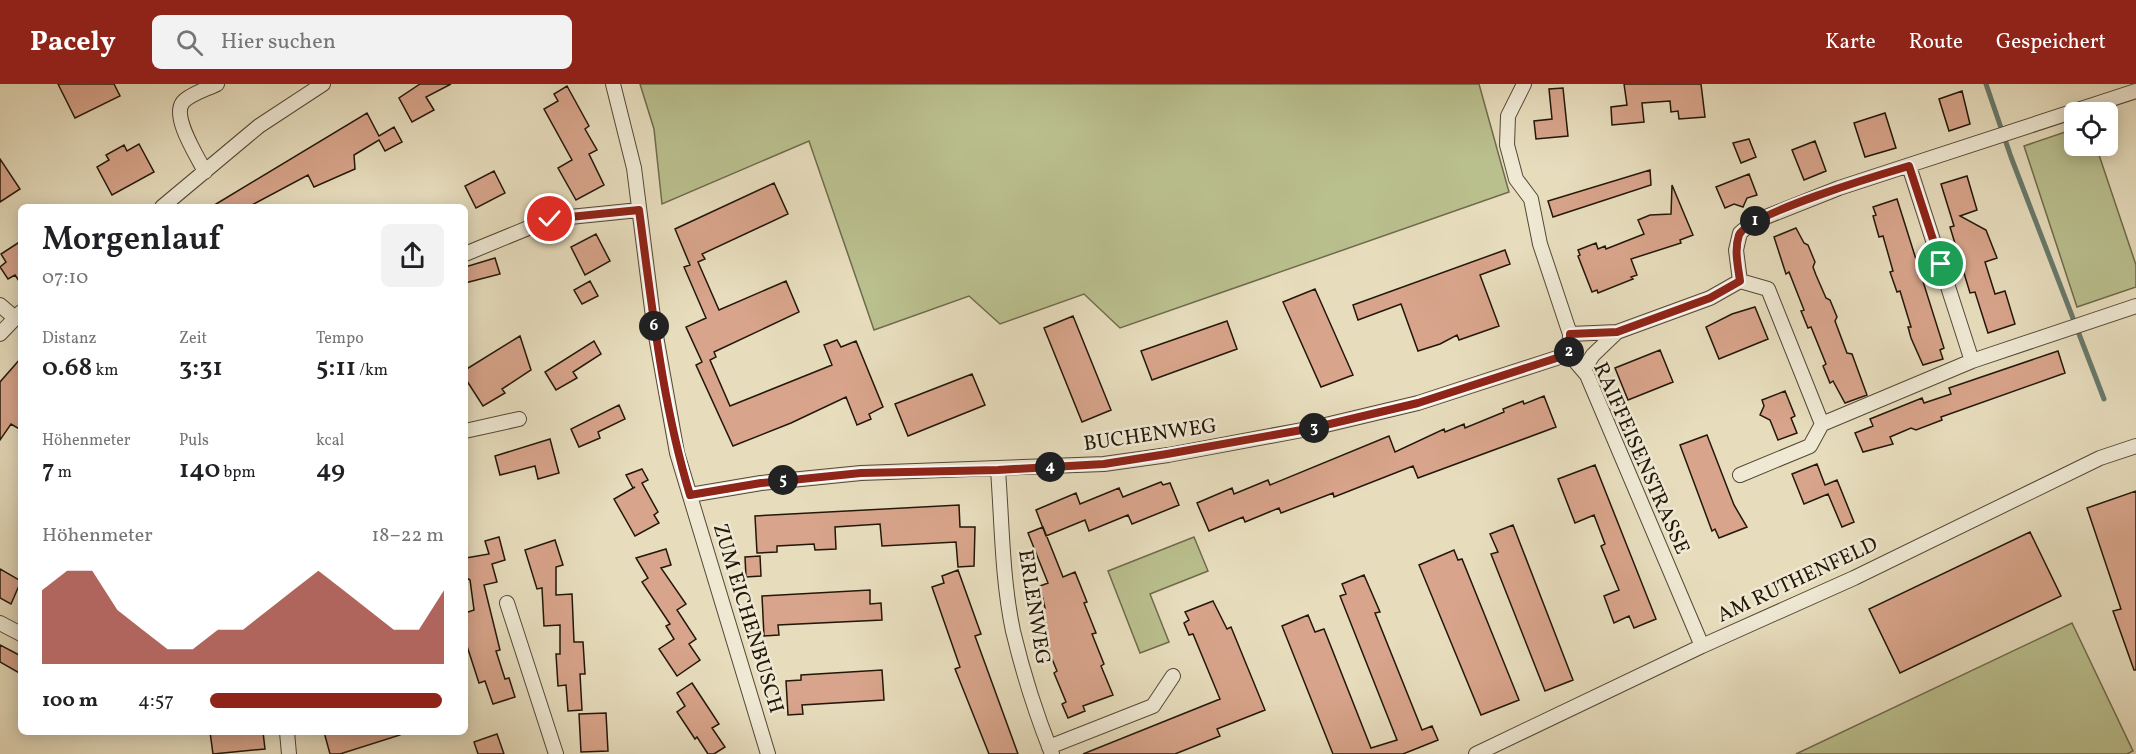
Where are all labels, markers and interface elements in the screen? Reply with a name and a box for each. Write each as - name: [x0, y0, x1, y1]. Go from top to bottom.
- search box: [152, 15, 572, 69]
- text: Pacely: [30, 23, 116, 62]
- icon: search: [173, 26, 206, 59]
- text: Hier suchen: [221, 27, 336, 58]
- text: Karte: [1825, 28, 1876, 57]
- text: Route: [1909, 28, 1963, 57]
- text: Gespeichert: [1996, 28, 2106, 57]
- map controls: [2064, 102, 2118, 156]
- button: locate: [2064, 102, 2118, 156]
- pin: [524, 193, 575, 244]
- icon: check: [533, 202, 566, 235]
- pin: 1: [1740, 206, 1770, 236]
- text: 1: [1752, 210, 1758, 232]
- text: Morgenlauf: [42, 218, 221, 264]
- button: share: [381, 224, 444, 287]
- pin: [1915, 238, 1966, 289]
- icon: arrive: [1924, 247, 1957, 280]
- text: 07:10: [42, 264, 88, 292]
- pin: 6: [639, 311, 669, 341]
- text: 6: [650, 315, 658, 337]
- text: Distanz: [42, 328, 97, 350]
- text: Zeit: [179, 328, 207, 350]
- text: Tempo: [316, 328, 364, 350]
- pin: 2: [1554, 337, 1584, 367]
- text: 2: [1565, 341, 1573, 363]
- text: 0.68: [42, 350, 92, 386]
- text: 3:31: [179, 350, 223, 386]
- text: 5:11: [316, 350, 356, 386]
- street label: RAIFFEISENSTRASSE: [1585, 358, 1696, 559]
- text: km: [92, 360, 118, 382]
- text: /km: [356, 360, 388, 382]
- street label: BUCHENWEG: [1082, 412, 1219, 459]
- pin: 3: [1299, 413, 1329, 443]
- text: 3: [1310, 417, 1318, 439]
- text: Höhenmeter: [42, 430, 131, 452]
- text: Puls: [179, 430, 209, 452]
- text: kcal: [316, 430, 344, 452]
- text: 7: [42, 452, 55, 488]
- text: 140: [179, 452, 220, 488]
- text: 49: [316, 452, 345, 488]
- pin: 4: [1035, 452, 1065, 482]
- text: 4: [1045, 456, 1055, 478]
- text: m: [55, 462, 72, 484]
- text: bpm: [220, 462, 256, 484]
- pin: 5: [768, 465, 798, 495]
- text: 5: [779, 469, 787, 491]
- street label: ZUM EICHENBUSCH: [705, 520, 790, 717]
- text: Höhenmeter: [42, 522, 153, 550]
- text: 18–22 m: [372, 522, 444, 550]
- street label: AM RUTHENFELD: [1713, 530, 1883, 630]
- street label: ERLENWEG: [1010, 548, 1057, 667]
- text: 100 m: [42, 687, 98, 715]
- text: 4:57: [138, 687, 174, 715]

